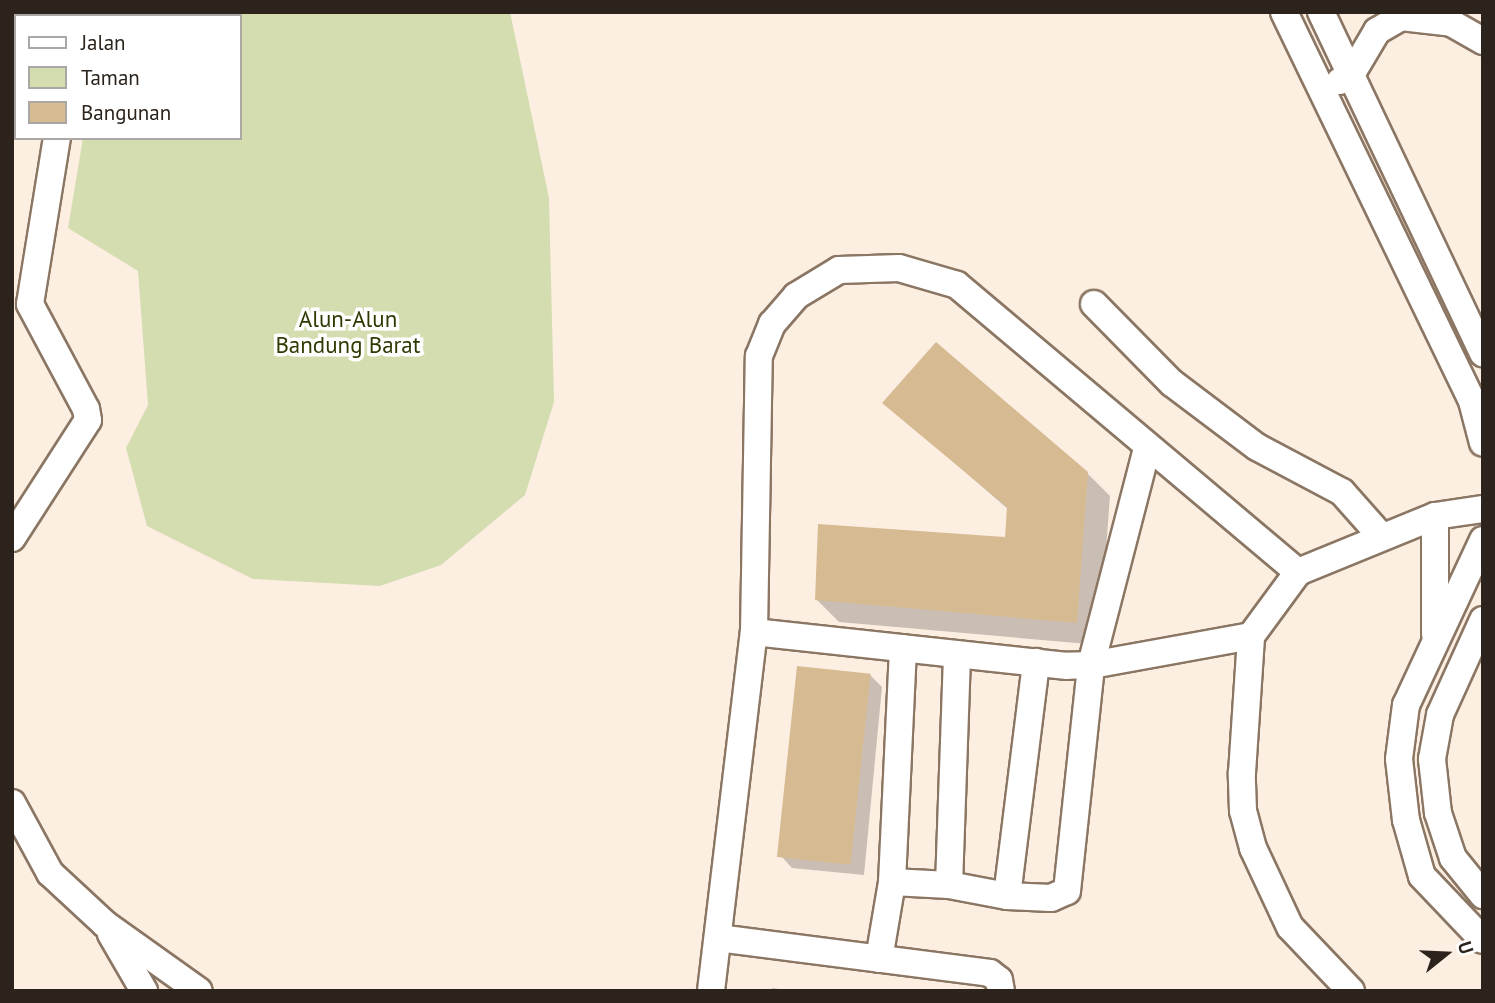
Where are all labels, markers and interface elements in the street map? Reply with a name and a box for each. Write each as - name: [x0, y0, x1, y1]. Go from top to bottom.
- legend: [14, 14, 242, 140]
- text: Jalan: [81, 29, 126, 56]
- text: Taman: [81, 64, 140, 91]
- text: Bangunan: [81, 99, 171, 126]
- park label: Alun-Alun Bandung Barat: [275, 305, 421, 359]
- north arrow: [1411, 919, 1481, 989]
- text: U: [1453, 938, 1479, 957]

